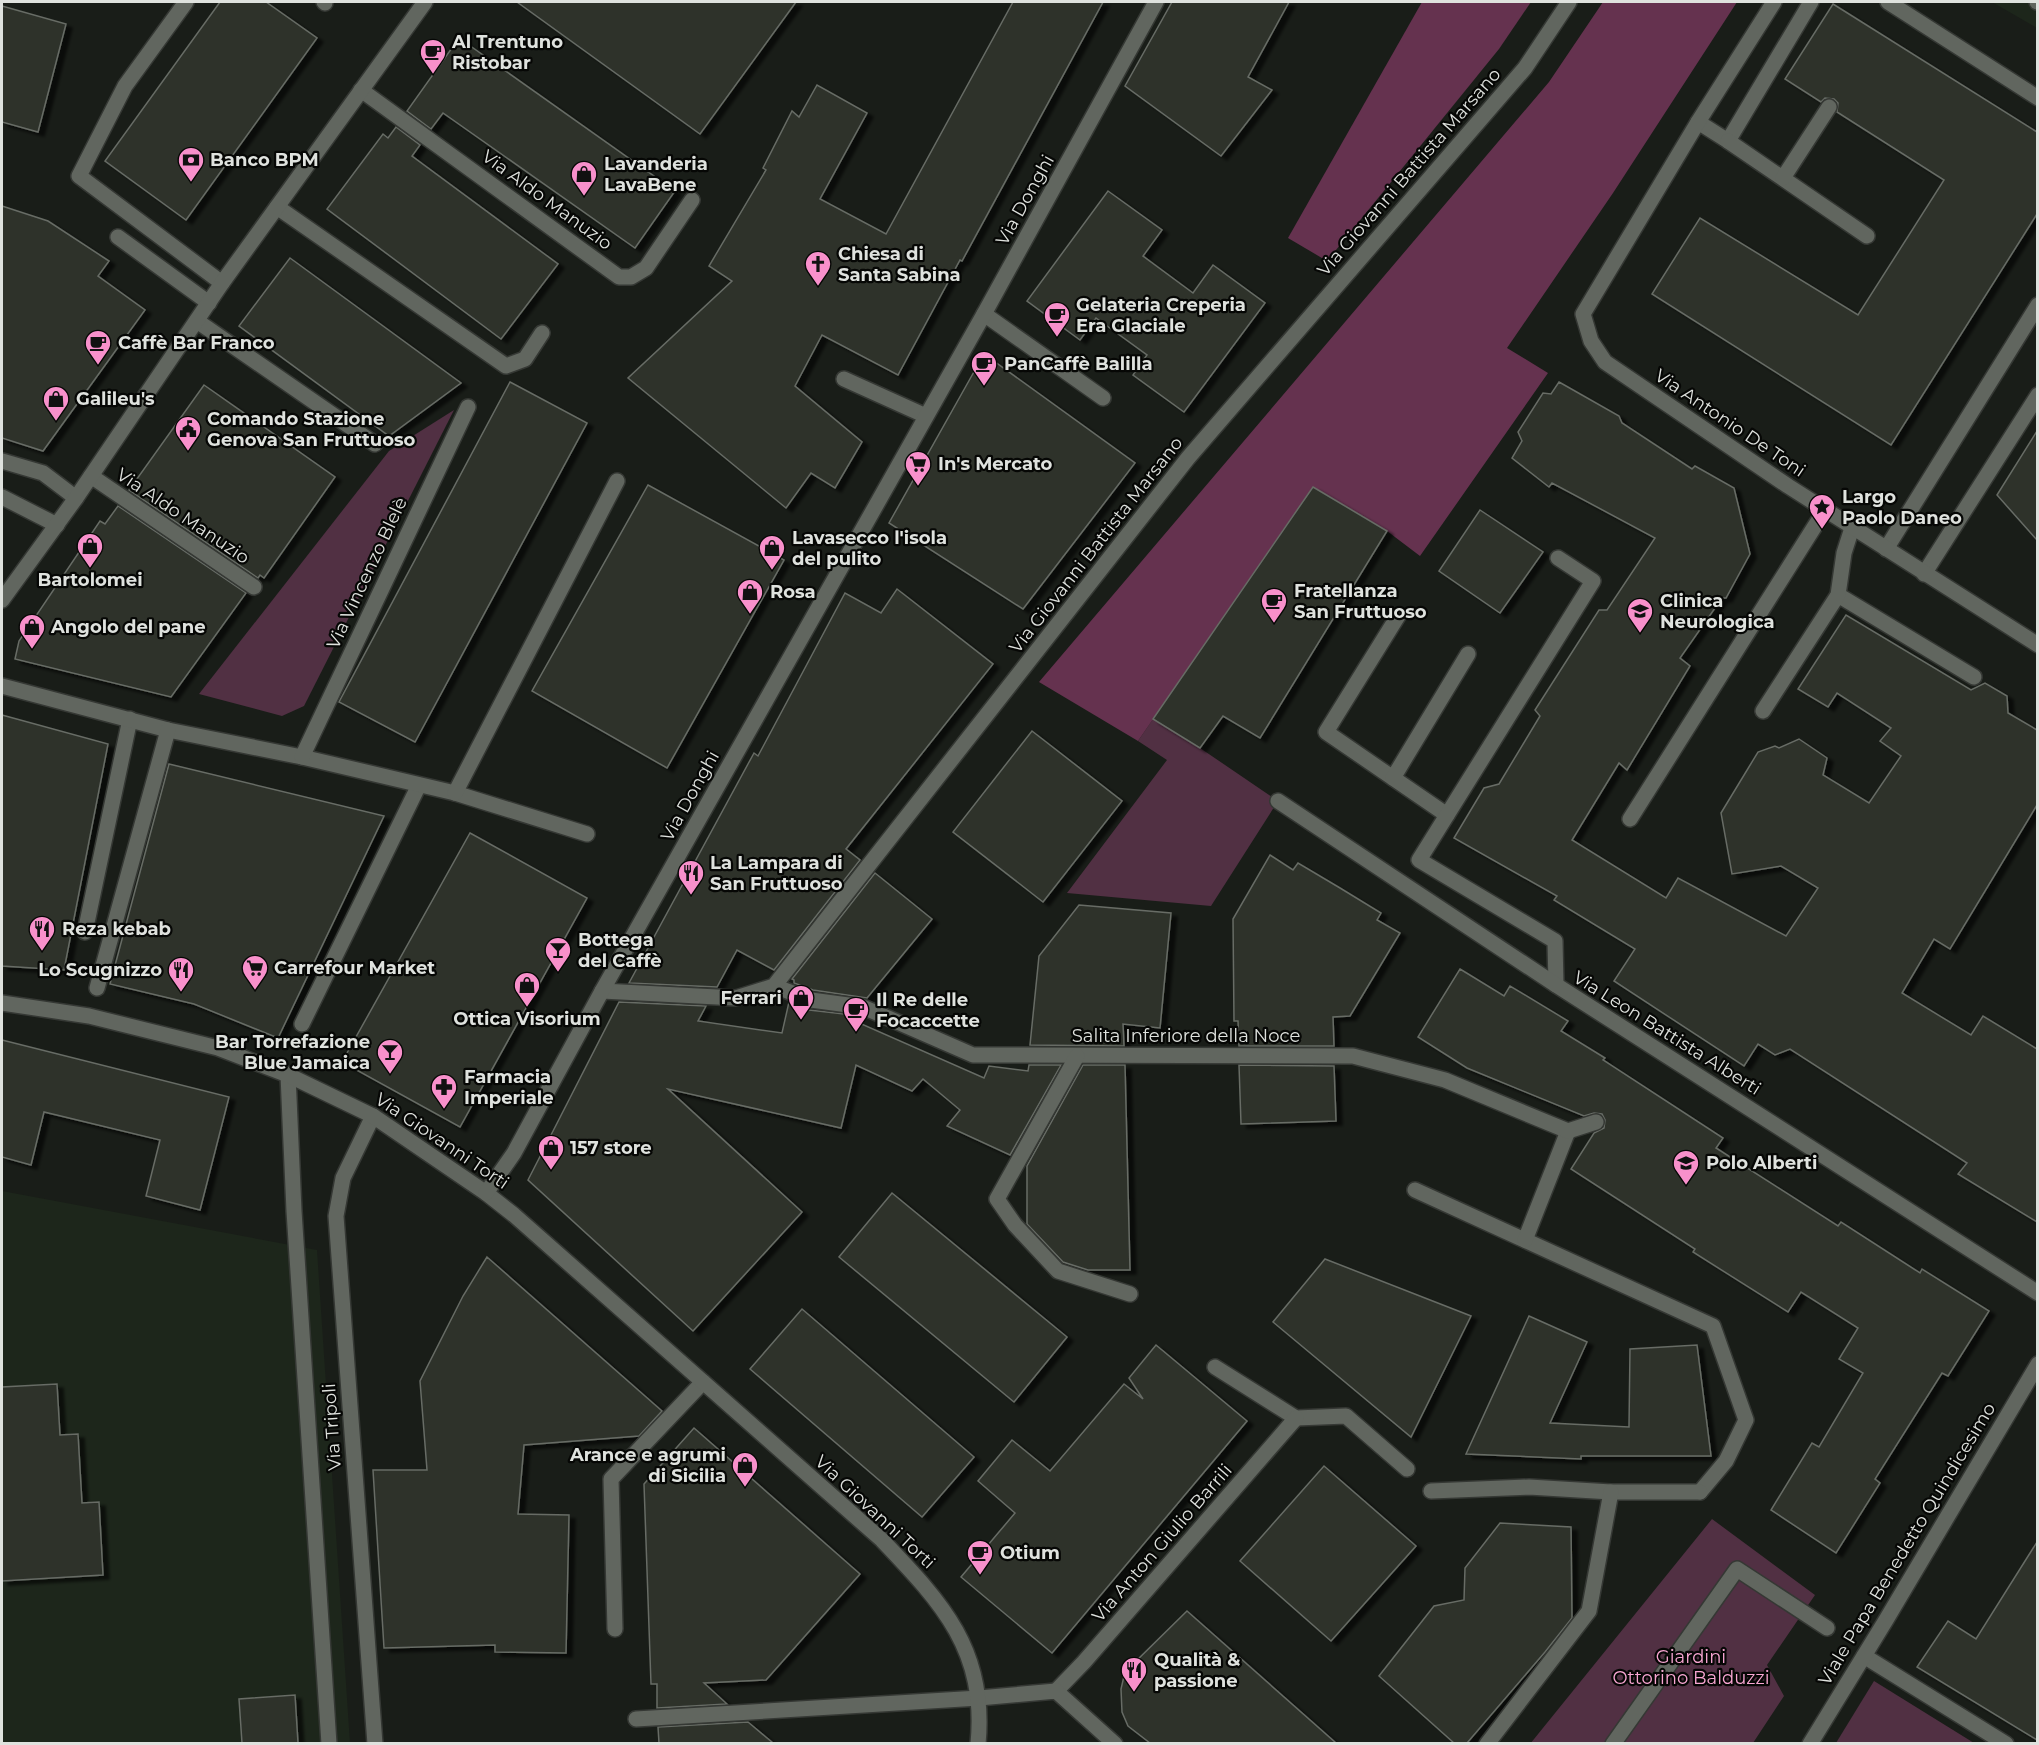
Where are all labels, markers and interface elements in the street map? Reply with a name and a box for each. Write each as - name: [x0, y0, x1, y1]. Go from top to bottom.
- place label: Al Trentuno Ristobar: [451, 31, 563, 74]
- cafe icon: Al Trentuno Ristobar: [418, 37, 448, 75]
- street label: Via Giovanni Battista Marsano: [1313, 63, 1505, 281]
- bank icon: Banco BPM: [176, 145, 206, 183]
- street label: Via Aldo Manuzio: [478, 145, 616, 255]
- place label: Banco BPM: [210, 149, 319, 171]
- street label: Via Donghi: [991, 151, 1059, 249]
- place label: Lavanderia LavaBene: [604, 153, 708, 196]
- shop icon: Lavanderia LavaBene: [569, 159, 599, 197]
- place label: Chiesa di Santa Sabina: [838, 243, 961, 286]
- church icon: Chiesa di Santa Sabina: [803, 249, 833, 287]
- place label: Gelateria Creperia Era Glaciale: [1076, 294, 1246, 337]
- cafe icon: Gelateria Creperia Era Glaciale: [1042, 300, 1072, 338]
- cafe icon: Caffè Bar Franco: [83, 328, 113, 366]
- place label: Caffè Bar Franco: [118, 332, 275, 354]
- cafe icon: PanCaffè Balilla: [969, 349, 999, 387]
- place label: PanCaffè Balilla: [1004, 353, 1153, 375]
- street label: Via Antonio De Toni: [1651, 364, 1809, 482]
- shop icon: Galileu's: [41, 384, 71, 422]
- place label: Galileu's: [76, 388, 155, 410]
- place label: Comando Stazione Genova San Fruttuoso: [207, 408, 416, 451]
- public building icon: Comando Stazione Genova San Fruttuoso: [173, 414, 203, 452]
- street label: Via Giovanni Battista Marsano: [1005, 432, 1187, 658]
- supermarket icon: In's Mercato: [903, 449, 933, 487]
- place label: In's Mercato: [938, 453, 1053, 475]
- street label: Via Aldo Manuzio: [112, 463, 254, 569]
- place label: Largo Paolo Daneo: [1842, 486, 1962, 529]
- place icon: Largo Paolo Daneo: [1807, 492, 1837, 530]
- street label: Via Vincenzo Blelè: [322, 494, 412, 652]
- place label: Lavasecco l'isola del pulito: [792, 527, 947, 570]
- shop icon: Bartolomei: [75, 531, 105, 569]
- shop icon: Lavasecco l'isola del pulito: [757, 533, 787, 571]
- place label: Bartolomei: [37, 569, 143, 591]
- shop icon: Rosa: [735, 577, 765, 615]
- place label: Fratellanza San Fruttuoso: [1294, 580, 1427, 623]
- place label: Rosa: [770, 581, 816, 603]
- cafe icon: Fratellanza San Fruttuoso: [1259, 586, 1289, 624]
- place label: Clinica Neurologica: [1660, 590, 1775, 633]
- school or university icon: Clinica Neurologica: [1625, 596, 1655, 634]
- shop icon: Angolo del pane: [17, 612, 47, 650]
- place label: Angolo del pane: [50, 616, 206, 638]
- street label: Via Donghi: [656, 747, 724, 845]
- place label: La Lampara di San Fruttuoso: [710, 852, 843, 895]
- restaurant icon: La Lampara di San Fruttuoso: [676, 858, 706, 896]
- restaurant icon: Reza kebab: [27, 914, 57, 952]
- place label: Reza kebab: [62, 918, 171, 940]
- place label: Bottega del Caffè: [578, 929, 662, 972]
- bar icon: Bottega del Caffè: [543, 935, 573, 973]
- supermarket icon: Carrefour Market: [240, 953, 270, 991]
- restaurant icon: Lo Scugnizzo: [166, 955, 196, 993]
- place label: Carrefour Market: [274, 957, 435, 979]
- place label: Lo Scugnizzo: [38, 959, 162, 981]
- street label: Via Leon Battista Alberti: [1569, 966, 1765, 1100]
- shop icon: Ottica Visorium: [512, 970, 542, 1008]
- shop icon: Ferrari: [786, 983, 816, 1021]
- place label: Ferrari: [720, 987, 782, 1009]
- place label: Il Re delle Focaccette: [876, 989, 980, 1032]
- cafe icon: Il Re delle Focaccette: [841, 995, 871, 1033]
- place label: Ottica Visorium: [453, 1008, 601, 1030]
- street label: Salita Inferiore della Noce: [1072, 1025, 1300, 1047]
- place label: Bar Torrefazione Blue Jamaica: [215, 1031, 370, 1074]
- bar icon: Bar Torrefazione Blue Jamaica: [375, 1037, 405, 1075]
- place label: Farmacia Imperiale: [464, 1066, 554, 1109]
- pharmacy icon: Farmacia Imperiale: [429, 1072, 459, 1110]
- street label: Via Giovanni Torti: [371, 1088, 513, 1194]
- shop icon: 157 store: [536, 1133, 566, 1171]
- place label: 157 store: [570, 1137, 652, 1159]
- school or university icon: Polo Alberti: [1671, 1148, 1701, 1186]
- place label: Polo Alberti: [1706, 1152, 1817, 1174]
- street label: Via Tripoli: [318, 1383, 346, 1471]
- street label: Viale Papa Benedetto Quindicesimo: [1814, 1399, 2000, 1689]
- place label: Arance e agrumi di Sicilia: [569, 1444, 726, 1487]
- shop icon: Arance e agrumi di Sicilia: [730, 1450, 760, 1488]
- street label: Via Giovanni Torti: [810, 1451, 940, 1573]
- street label: Via Anton Giulio Barrili: [1087, 1460, 1237, 1626]
- cafe icon: Otium: [965, 1538, 995, 1576]
- place label: Otium: [1000, 1542, 1060, 1564]
- park label: Giardini Ottorino Balduzzi: [1612, 1646, 1770, 1689]
- place label: Qualità & passione: [1154, 1649, 1240, 1692]
- restaurant icon: Qualità & passione: [1119, 1655, 1149, 1693]

